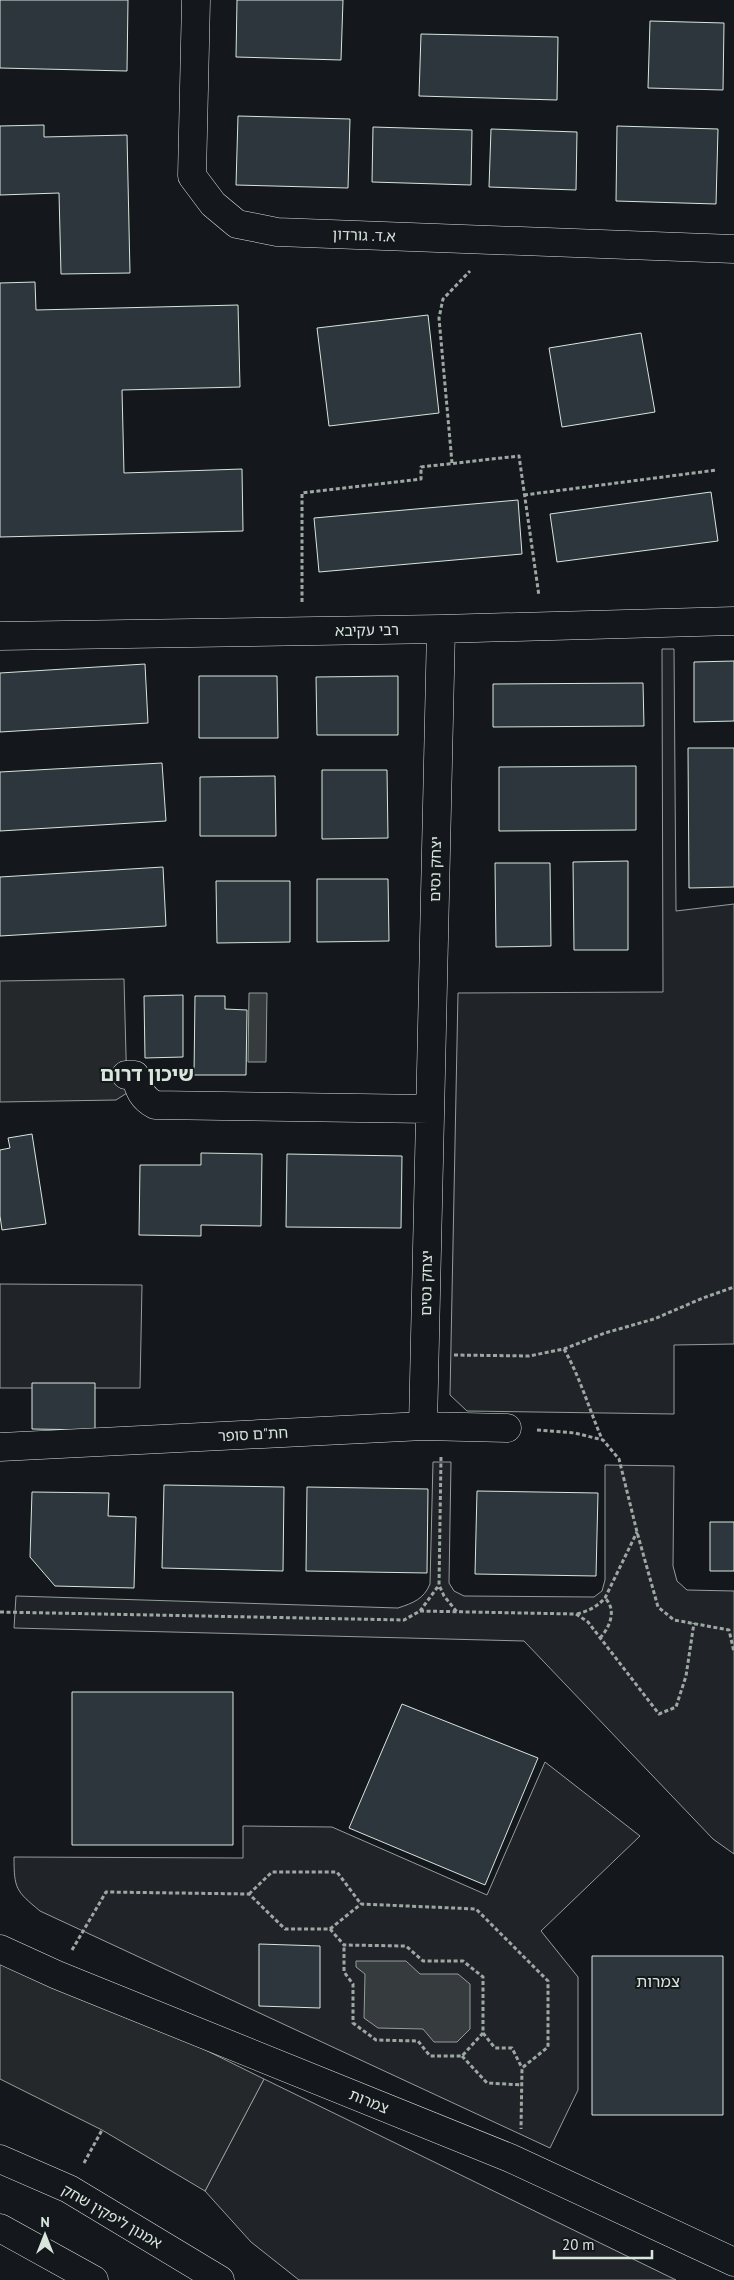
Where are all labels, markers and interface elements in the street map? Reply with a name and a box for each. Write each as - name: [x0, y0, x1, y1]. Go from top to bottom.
- street label: א.ד. גורדון: [332, 224, 396, 246]
- street label: רבי עקיבא: [335, 620, 399, 640]
- street label: יצחק נסים: [425, 836, 445, 902]
- district label: שיכון דרום: [100, 1061, 194, 1087]
- street label: יצחק נסים: [416, 1250, 436, 1316]
- street label: חת"ם סופר: [217, 1423, 289, 1445]
- district label: צמרות: [636, 1971, 680, 1991]
- street label: צמרות: [346, 2085, 392, 2117]
- street label: אמנון ליפקין שחק: [59, 2180, 165, 2252]
- north arrow: [20, 2210, 70, 2260]
- text: N: [40, 2213, 50, 2231]
- scale bar: [554, 2228, 652, 2260]
- text: 20 m: [562, 2235, 595, 2254]

